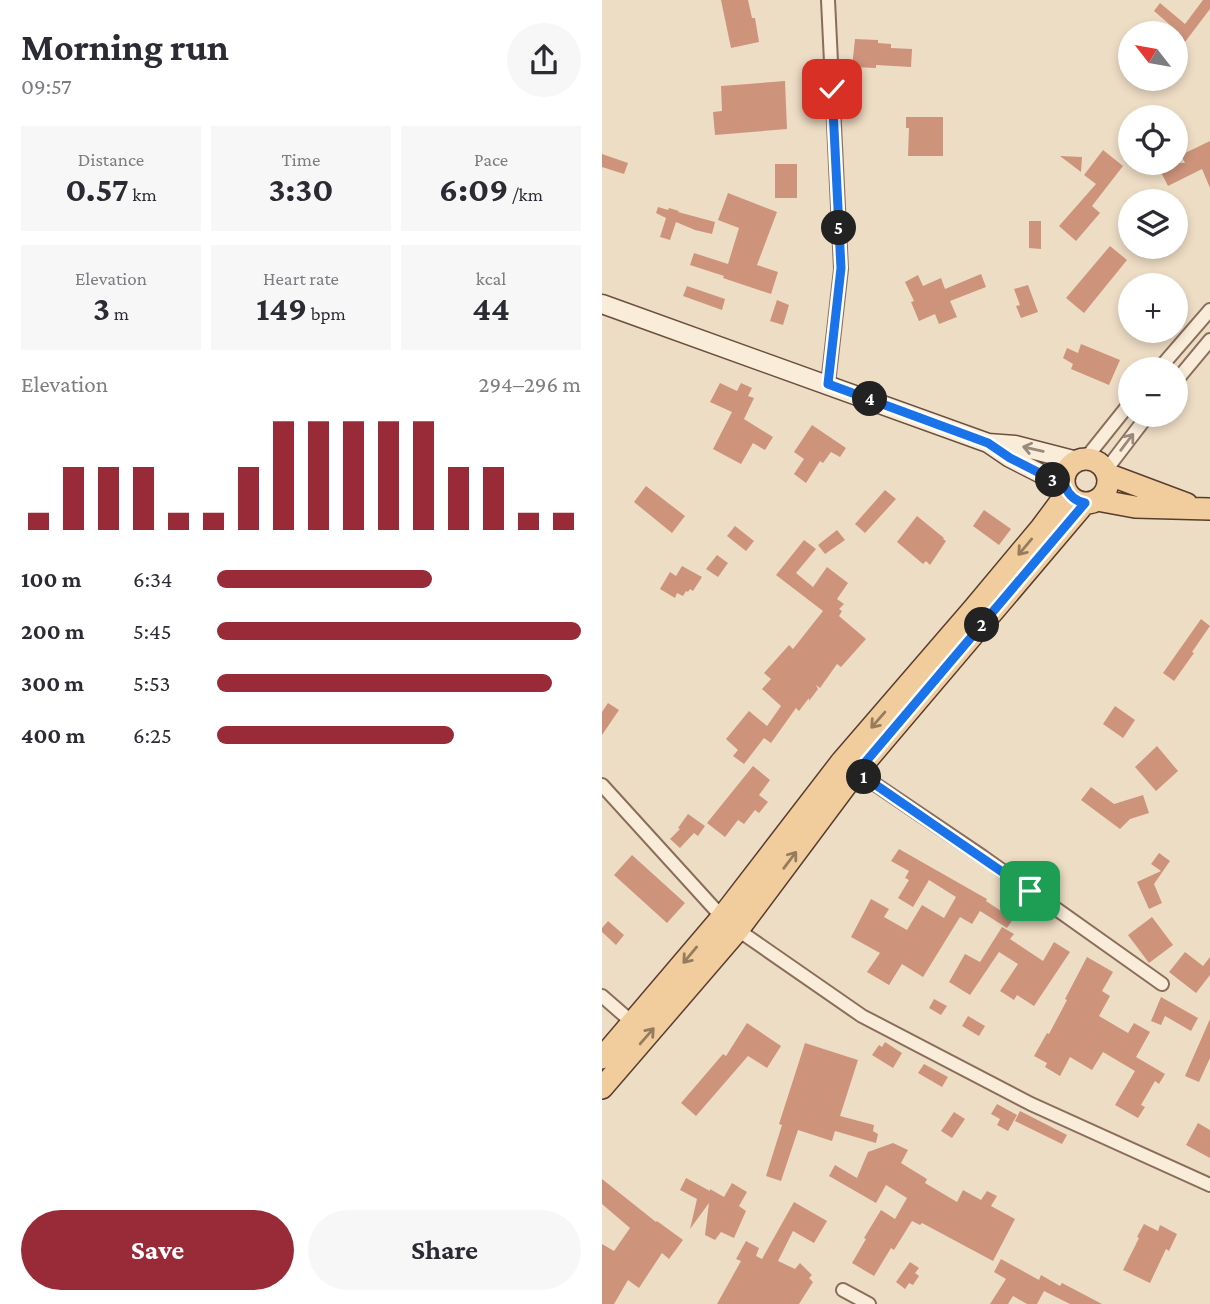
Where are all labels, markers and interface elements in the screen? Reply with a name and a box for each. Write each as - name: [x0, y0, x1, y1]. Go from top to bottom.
- north arrow: [1118, 21, 1188, 91]
- map controls: [1118, 21, 1188, 427]
- button: share: [507, 23, 581, 97]
- text: Morning run: [21, 26, 229, 68]
- pin: [802, 59, 862, 119]
- icon: check: [813, 70, 851, 108]
- text: 09:57: [21, 73, 72, 99]
- button: locate: [1118, 105, 1188, 175]
- text: Distance: [78, 149, 144, 170]
- text: Time: [282, 149, 320, 170]
- text: Pace: [474, 149, 508, 170]
- text: 0.57: [65, 170, 129, 209]
- text: 3:30: [268, 170, 334, 209]
- text: 6:09: [439, 170, 508, 209]
- text: km: [129, 184, 157, 205]
- text: /km: [508, 184, 543, 205]
- button: layers: [1118, 189, 1188, 259]
- pin: 5: [821, 210, 856, 246]
- text: 5: [834, 217, 843, 238]
- text: Elevation: [75, 268, 147, 289]
- text: Heart rate: [263, 268, 339, 289]
- text: kcal: [476, 268, 506, 289]
- button: +: [1118, 273, 1188, 343]
- text: 3: [93, 289, 110, 328]
- text: 149: [256, 289, 307, 328]
- text: 44: [472, 289, 510, 328]
- text: m: [110, 303, 129, 324]
- text: bpm: [307, 303, 346, 324]
- button: −: [1118, 357, 1188, 427]
- text: Elevation: [21, 371, 108, 397]
- text: 294–296 m: [478, 371, 581, 397]
- pin: 4: [852, 382, 888, 416]
- text: 4: [864, 388, 875, 409]
- one-way arrow: [1119, 433, 1134, 452]
- one-way arrow: [1022, 442, 1045, 455]
- pin: 3: [1036, 462, 1070, 498]
- text: 3: [1048, 469, 1057, 490]
- one-way arrow: [1018, 537, 1033, 555]
- text: 100 m: [21, 566, 81, 592]
- text: 6:34: [133, 566, 173, 592]
- pin: 2: [964, 608, 1000, 642]
- text: 2: [977, 614, 986, 635]
- text: 200 m: [21, 618, 85, 644]
- text: 5:45: [133, 618, 172, 644]
- text: 300 m: [21, 670, 84, 696]
- text: 5:53: [133, 670, 171, 696]
- one-way arrow: [870, 710, 886, 728]
- text: 400 m: [21, 722, 85, 748]
- text: 6:25: [133, 722, 172, 748]
- pin: 1: [846, 760, 882, 794]
- text: 1: [860, 766, 867, 787]
- one-way arrow: [783, 851, 798, 870]
- pin: [1000, 861, 1060, 921]
- icon: arrive: [1011, 872, 1049, 910]
- one-way arrow: [682, 945, 698, 963]
- one-way arrow: [639, 1027, 655, 1045]
- button: Save: [21, 1210, 294, 1290]
- button: Share: [308, 1210, 581, 1290]

